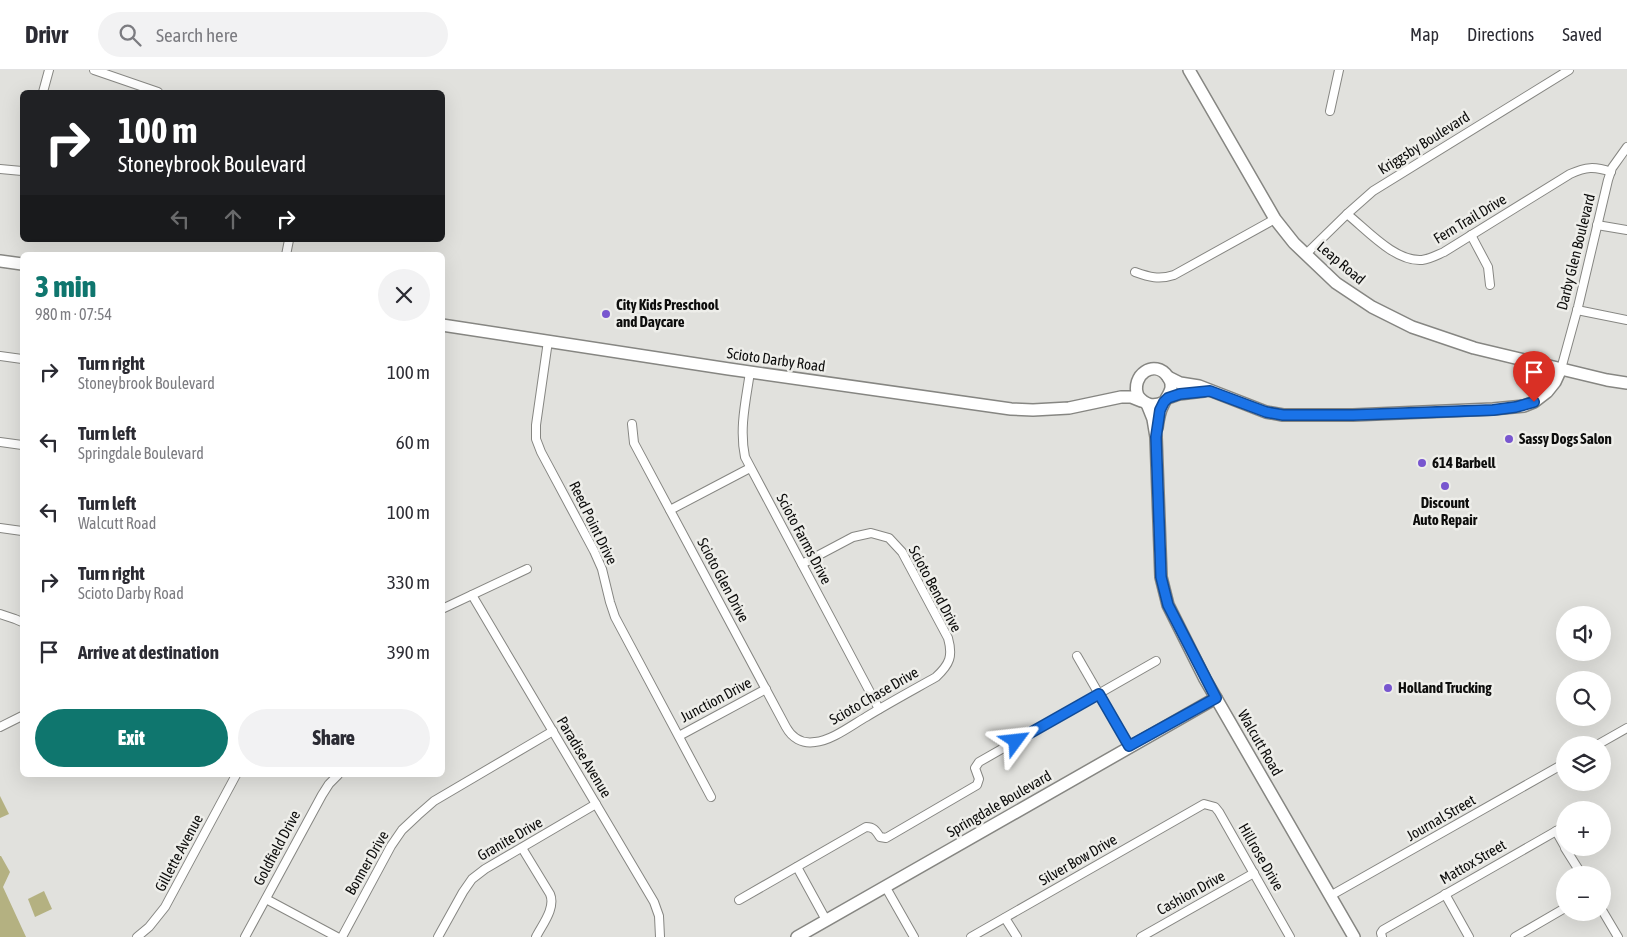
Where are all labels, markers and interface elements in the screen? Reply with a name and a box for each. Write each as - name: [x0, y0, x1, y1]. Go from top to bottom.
- search box: [98, 12, 448, 57]
- text: Drivr: [25, 21, 68, 48]
- icon: search: [116, 21, 144, 49]
- text: Search here: [156, 24, 238, 46]
- text: Map: [1410, 24, 1439, 45]
- text: Directions: [1467, 24, 1534, 45]
- text: Saved: [1562, 24, 1602, 45]
- street label: Kriggsby Boulevard: [1375, 108, 1473, 178]
- icon: right: [35, 110, 100, 175]
- text: 100 m: [118, 110, 197, 150]
- text: Stoneybrook Boulevard: [118, 151, 306, 177]
- street label: Fern Trail Drive: [1430, 190, 1509, 247]
- street label: Darby Glen Boulevard: [1553, 192, 1598, 312]
- icon: left: [166, 205, 194, 233]
- icon: ahead: [219, 205, 247, 233]
- icon: right: [272, 205, 300, 233]
- street label: Leap Road: [1314, 238, 1369, 288]
- text: 3 min: [35, 269, 96, 303]
- button: close: [378, 269, 430, 321]
- place label: City Kids Preschool and Daycare: [616, 296, 720, 330]
- text: 980 m · 07:54: [35, 305, 112, 323]
- marker: City Kids Preschool and Daycare: [600, 308, 612, 320]
- street label: Scioto Darby Road: [726, 344, 826, 375]
- pin: [1513, 351, 1555, 402]
- text: Turn right: [78, 352, 145, 374]
- icon: right: [35, 358, 63, 386]
- icon: arrive: [1520, 358, 1548, 386]
- text: 100 m: [387, 361, 430, 383]
- text: Stoneybrook Boulevard: [78, 374, 215, 392]
- text: Turn left: [78, 422, 136, 444]
- icon: left: [35, 428, 63, 456]
- place label: Sassy Dogs Salon: [1519, 430, 1612, 447]
- text: 60 m: [396, 431, 430, 453]
- marker: Sassy Dogs Salon: [1503, 433, 1515, 445]
- text: Springdale Boulevard: [78, 444, 204, 462]
- place label: 614 Barbell: [1432, 454, 1497, 471]
- marker: 614 Barbell: [1416, 457, 1428, 469]
- street label: Reed Point Drive: [566, 478, 621, 567]
- marker: Discount Auto Repair: [1439, 480, 1451, 492]
- street label: Scioto Farms Drive: [773, 491, 836, 587]
- text: Turn left: [78, 492, 136, 514]
- place label: Discount Auto Repair: [1412, 494, 1478, 528]
- icon: left: [35, 498, 63, 526]
- text: 100 m: [387, 501, 430, 523]
- text: Walcutt Road: [78, 514, 156, 532]
- street label: Scioto Glen Drive: [694, 535, 753, 625]
- street label: Scioto Bend Drive: [906, 543, 965, 635]
- text: Turn right: [78, 562, 145, 584]
- icon: right: [35, 568, 63, 596]
- text: 330 m: [387, 571, 430, 593]
- text: Scioto Darby Road: [78, 584, 184, 602]
- map controls: [1556, 606, 1611, 921]
- button: sound: [1556, 606, 1611, 661]
- icon: arrive: [35, 638, 63, 666]
- text: Arrive at destination: [78, 641, 219, 663]
- text: 390 m: [387, 641, 430, 663]
- street label: Scioto Chase Drive: [826, 663, 921, 728]
- button: search: [1556, 671, 1611, 726]
- street label: Junction Drive: [677, 674, 754, 725]
- place label: Holland Trucking: [1398, 679, 1492, 696]
- marker: Holland Trucking: [1382, 682, 1394, 694]
- street label: Walcutt Road: [1235, 707, 1286, 779]
- button: Exit: [35, 709, 228, 767]
- button: Share: [238, 709, 430, 767]
- street label: Paradise Avenue: [554, 713, 615, 800]
- position arrow: [989, 714, 1041, 766]
- button: layers: [1556, 736, 1611, 791]
- street label: Springdale Boulevard: [943, 767, 1054, 840]
- street label: Journal Street: [1403, 791, 1478, 844]
- button: +: [1556, 801, 1611, 856]
- street label: Goldfield Drive: [250, 807, 304, 888]
- street label: Gillette Avenue: [151, 811, 206, 894]
- street label: Granite Drive: [474, 813, 545, 864]
- street label: Hillrose Drive: [1235, 820, 1288, 894]
- street label: Bonner Drive: [341, 828, 392, 898]
- street label: Silver Bow Drive: [1036, 830, 1120, 889]
- street label: Mattox Street: [1437, 836, 1509, 887]
- button: −: [1556, 866, 1611, 921]
- street label: Cashion Drive: [1154, 867, 1228, 918]

